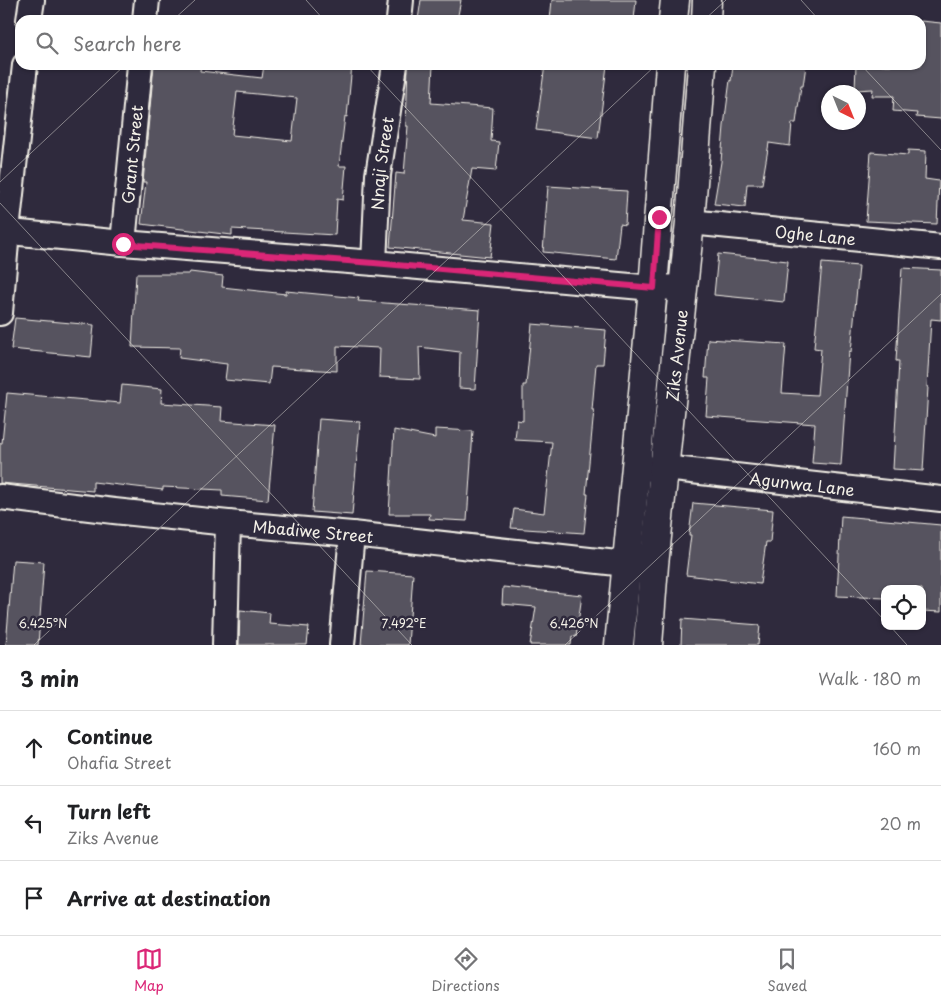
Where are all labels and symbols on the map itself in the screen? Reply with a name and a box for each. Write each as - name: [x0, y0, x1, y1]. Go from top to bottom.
- north arrow: [821, 85, 866, 130]
- street label: Grant Street: [115, 104, 148, 205]
- street label: Nnaji Street: [364, 114, 399, 211]
- route end: [648, 206, 671, 229]
- street label: Oghe Lane: [774, 219, 857, 250]
- route start: [112, 233, 135, 256]
- street label: Ziks Avenue: [659, 308, 693, 402]
- street label: Agunwa Lane: [748, 466, 856, 501]
- street label: Mbadiwe Street: [252, 513, 375, 548]
- text: 6.425°N: [18, 614, 68, 632]
- text: 7.492°E: [381, 614, 427, 632]
- text: 6.426°N: [549, 614, 599, 632]

